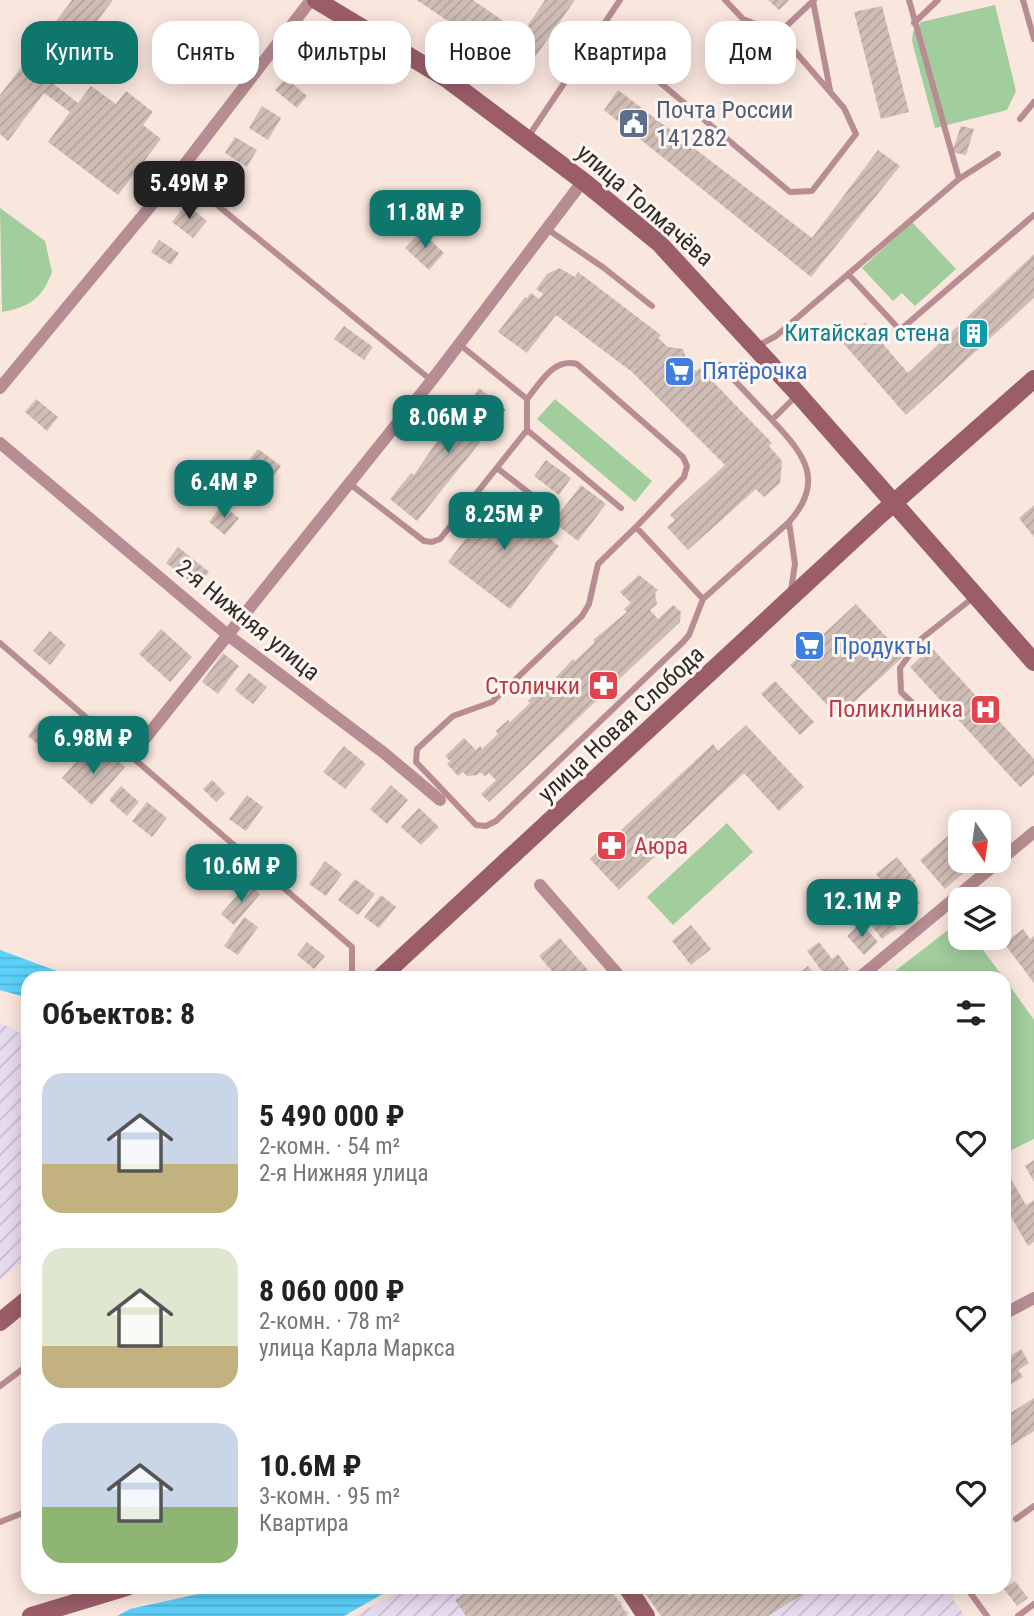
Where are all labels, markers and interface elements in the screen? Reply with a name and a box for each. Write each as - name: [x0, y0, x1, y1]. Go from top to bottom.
- chip: Купить: [21, 21, 138, 84]
- chip: Снять: [152, 21, 259, 84]
- chip: Фильтры: [273, 21, 411, 84]
- chip: Новое: [425, 21, 535, 84]
- chip: Квартира: [549, 21, 691, 84]
- chip: Дом: [705, 21, 796, 84]
- place label: Почта России 141282: [656, 96, 793, 152]
- public building icon: Почта России 141282: [616, 107, 650, 141]
- street label: улица Толмачёва: [571, 138, 719, 272]
- pin: 5.49M ₽: [124, 162, 254, 221]
- text: 5.49M ₽: [150, 170, 228, 197]
- pin: 11.8M ₽: [360, 190, 490, 250]
- text: 11.8M ₽: [386, 199, 464, 226]
- building icon: Китайская стена: [956, 316, 990, 350]
- place label: Китайская стена: [784, 319, 950, 347]
- supermarket icon: Пятёрочка: [662, 354, 696, 388]
- place label: Пятёрочка: [702, 357, 807, 385]
- pin: 8.06M ₽: [383, 396, 513, 455]
- text: 8.06M ₽: [409, 404, 487, 431]
- pin: 6.4M ₽: [167, 461, 281, 520]
- text: 6.4M ₽: [190, 469, 258, 496]
- pin: 8.25M ₽: [439, 492, 569, 552]
- text: 8.25M ₽: [465, 501, 543, 528]
- street label: 2-я Нижняя улица: [170, 553, 326, 687]
- supermarket icon: Продукты: [793, 629, 827, 663]
- place label: Продукты: [833, 632, 932, 660]
- street label: улица Новая Слобода: [532, 640, 710, 808]
- pharmacy icon: Столички: [586, 669, 620, 703]
- place label: Столички: [485, 672, 580, 700]
- hospital icon: Поликлиника: [969, 692, 1003, 726]
- place label: Поликлиника: [828, 695, 963, 723]
- pin: 6.98M ₽: [28, 716, 158, 776]
- text: 6.98M ₽: [54, 725, 132, 752]
- north arrow: [948, 810, 1012, 873]
- map controls: [948, 810, 1011, 950]
- pharmacy icon: Аюра: [594, 829, 628, 863]
- place label: Аюра: [634, 832, 688, 860]
- pin: 10.6M ₽: [176, 844, 306, 904]
- text: 10.6M ₽: [202, 853, 280, 880]
- pin: 12.1M ₽: [797, 880, 927, 939]
- button: layers: [948, 887, 1011, 950]
- text: 12.1M ₽: [823, 888, 901, 915]
- icon: filters: [952, 994, 990, 1032]
- text: Объектов: 8: [42, 996, 195, 1031]
- text: 5 490 000 ₽: [259, 1098, 405, 1133]
- icon: home: [98, 1101, 182, 1185]
- icon: heart: [952, 1124, 990, 1162]
- text: 2-комн. · 54 m²: [259, 1133, 400, 1160]
- text: 2-я Нижняя улица: [259, 1160, 428, 1187]
- text: 8 060 000 ₽: [259, 1273, 405, 1308]
- icon: home: [98, 1276, 182, 1360]
- icon: heart: [952, 1299, 990, 1337]
- text: 2-комн. · 78 m²: [259, 1308, 400, 1335]
- text: улица Карла Маркса: [259, 1335, 455, 1362]
- text: 10.6M ₽: [259, 1448, 362, 1483]
- icon: home: [98, 1451, 182, 1535]
- icon: heart: [952, 1474, 990, 1512]
- text: 3-комн. · 95 m²: [259, 1483, 400, 1510]
- text: Квартира: [259, 1510, 349, 1537]

